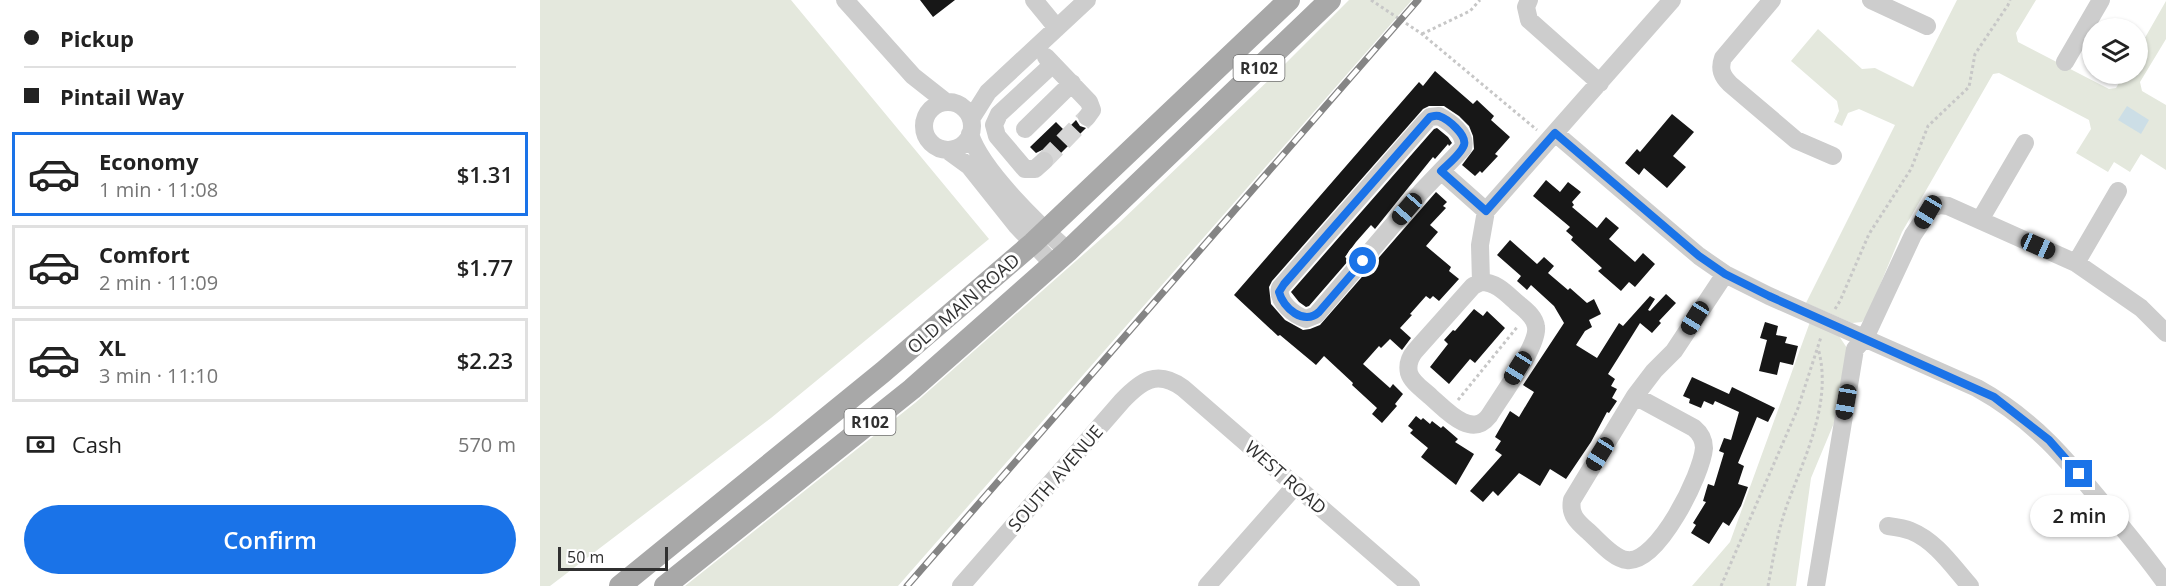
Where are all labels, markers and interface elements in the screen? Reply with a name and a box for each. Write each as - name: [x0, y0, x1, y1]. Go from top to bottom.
- map controls: [2082, 18, 2148, 84]
- button: layers: [2082, 18, 2148, 84]
- text: Pickup: [60, 23, 134, 53]
- road number: R102: [1234, 55, 1284, 81]
- text: Pintail Way: [60, 81, 184, 111]
- text: Economy: [99, 146, 198, 176]
- icon: car: [27, 147, 81, 201]
- text: $1.31: [457, 159, 513, 189]
- text: 1 min · 11:08: [99, 176, 218, 203]
- car: [1388, 190, 1426, 228]
- car: [1911, 192, 1945, 232]
- car: [2018, 230, 2058, 262]
- text: Comfort: [99, 239, 190, 269]
- icon: car: [27, 240, 81, 294]
- route start: [1349, 247, 1376, 274]
- street label: OLD MAIN ROAD: [902, 248, 1024, 358]
- text: $1.77: [457, 252, 513, 282]
- text: 2 min · 11:09: [99, 269, 218, 296]
- car: [1678, 298, 1712, 338]
- text: XL: [99, 332, 126, 362]
- icon: car: [27, 333, 81, 387]
- text: $2.23: [457, 345, 513, 375]
- car: [1501, 348, 1535, 388]
- text: 3 min · 11:10: [99, 362, 218, 389]
- car: [1834, 383, 1858, 421]
- road number: R102: [844, 409, 896, 435]
- street label: SOUTH AVENUE: [1002, 420, 1108, 536]
- icon: cash: [24, 428, 57, 461]
- text: Cash: [72, 429, 122, 459]
- text: 570 m: [458, 431, 516, 458]
- car: [1583, 434, 1617, 474]
- street label: WEST ROAD: [1240, 435, 1332, 519]
- route end: [2065, 460, 2092, 487]
- callout: 2 min: [2030, 495, 2128, 537]
- text: 2 min: [2053, 502, 2107, 529]
- button: Confirm: [24, 505, 516, 574]
- scale bar: [558, 544, 668, 572]
- text: 50 m: [567, 546, 604, 568]

